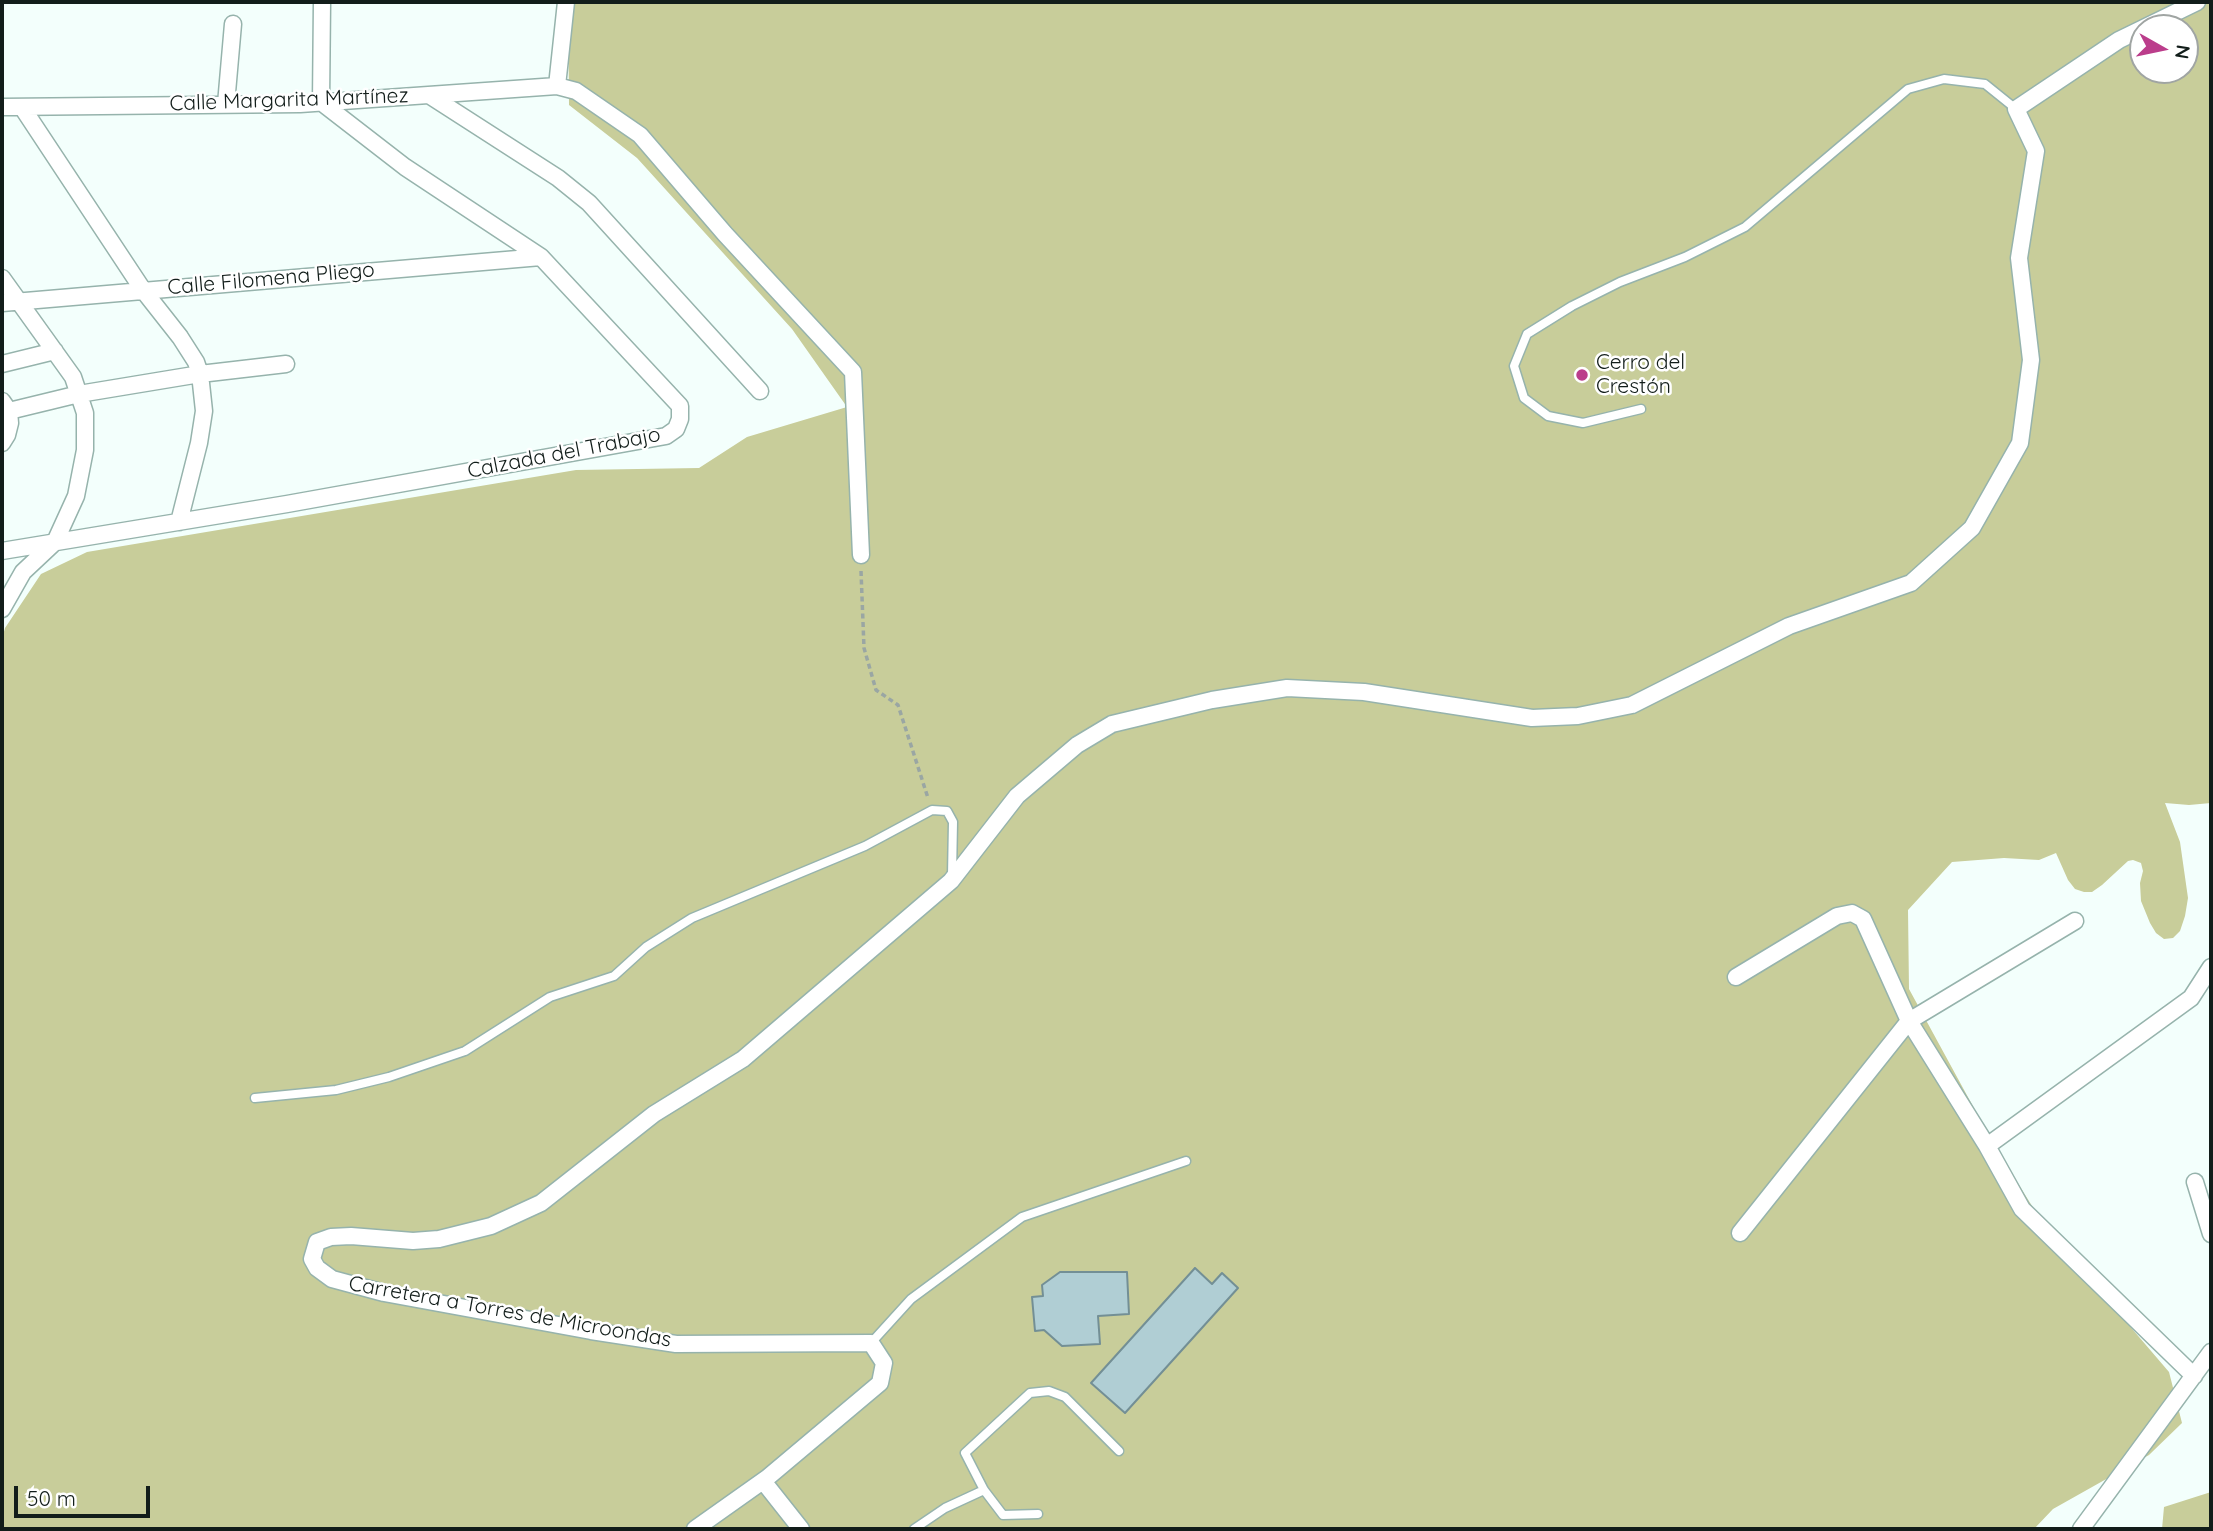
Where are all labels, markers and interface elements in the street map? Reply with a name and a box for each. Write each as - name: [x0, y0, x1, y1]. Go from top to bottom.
- north arrow: [2129, 14, 2199, 84]
- text: N: [2170, 43, 2196, 61]
- street label: Calle Margarita Martínez: [169, 83, 409, 117]
- street label: Calle Filomena Pliego: [166, 257, 376, 301]
- place label: Cerro del Crestón: [1596, 350, 1685, 400]
- marker: Cerro del Crestón: [1574, 367, 1590, 383]
- street label: Calzada del Trabajo: [465, 422, 663, 484]
- street label: Carretera a Torres de Microondas: [347, 1271, 673, 1353]
- scale bar: [18, 1472, 154, 1516]
- text: 50 m: [27, 1485, 76, 1511]

